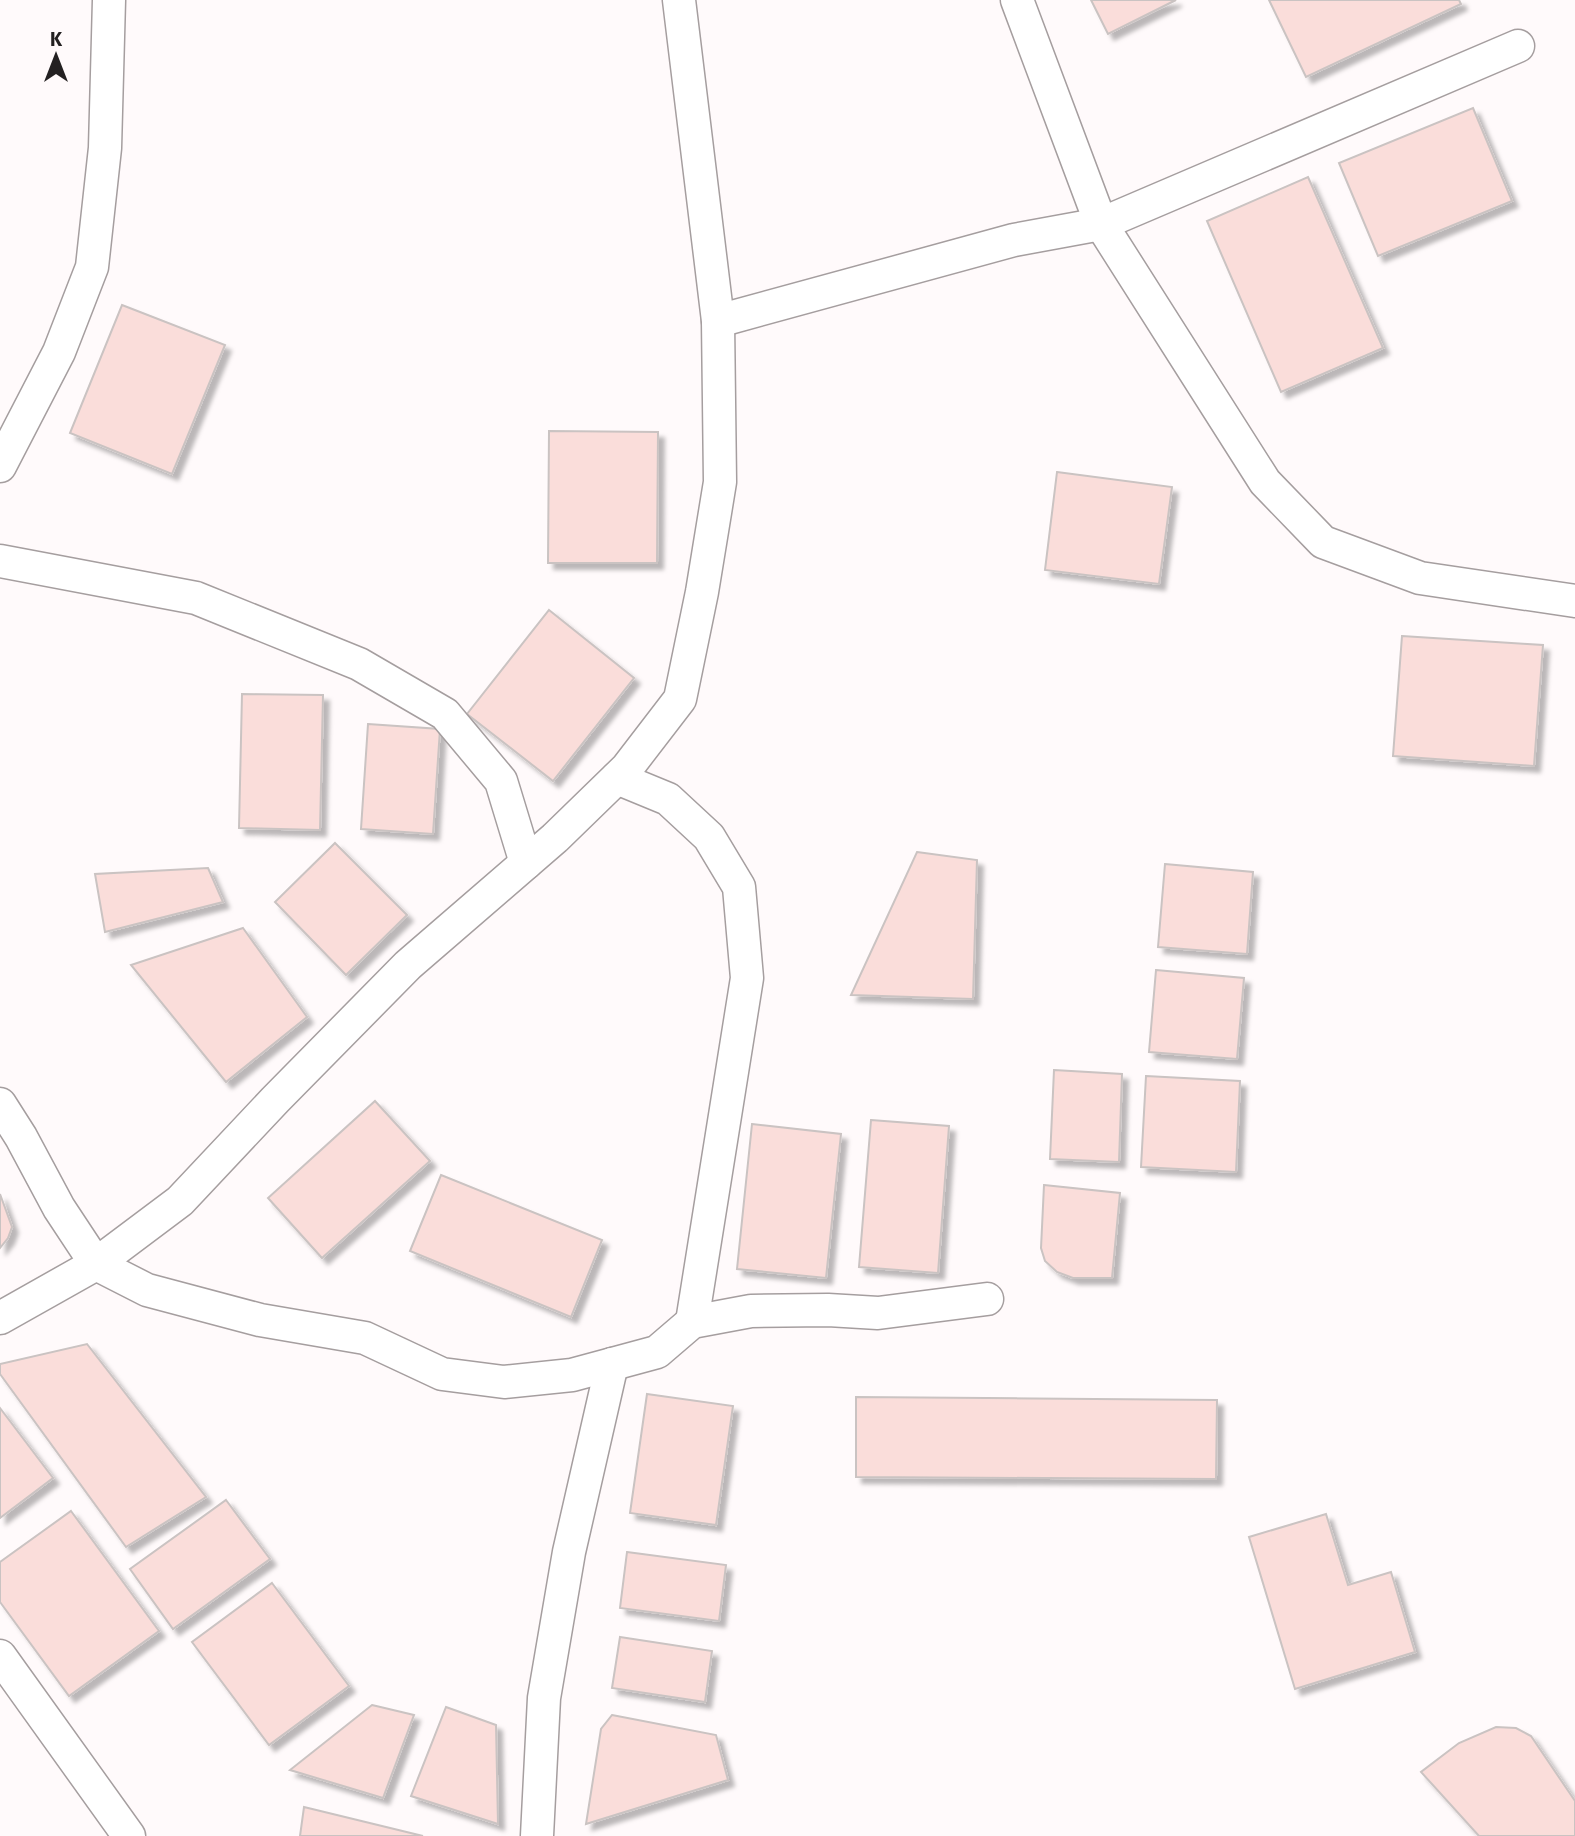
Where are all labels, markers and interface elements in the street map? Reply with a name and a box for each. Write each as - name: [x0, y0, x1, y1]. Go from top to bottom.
- north arrow: [21, 21, 91, 91]
- text: K: [50, 28, 63, 51]

